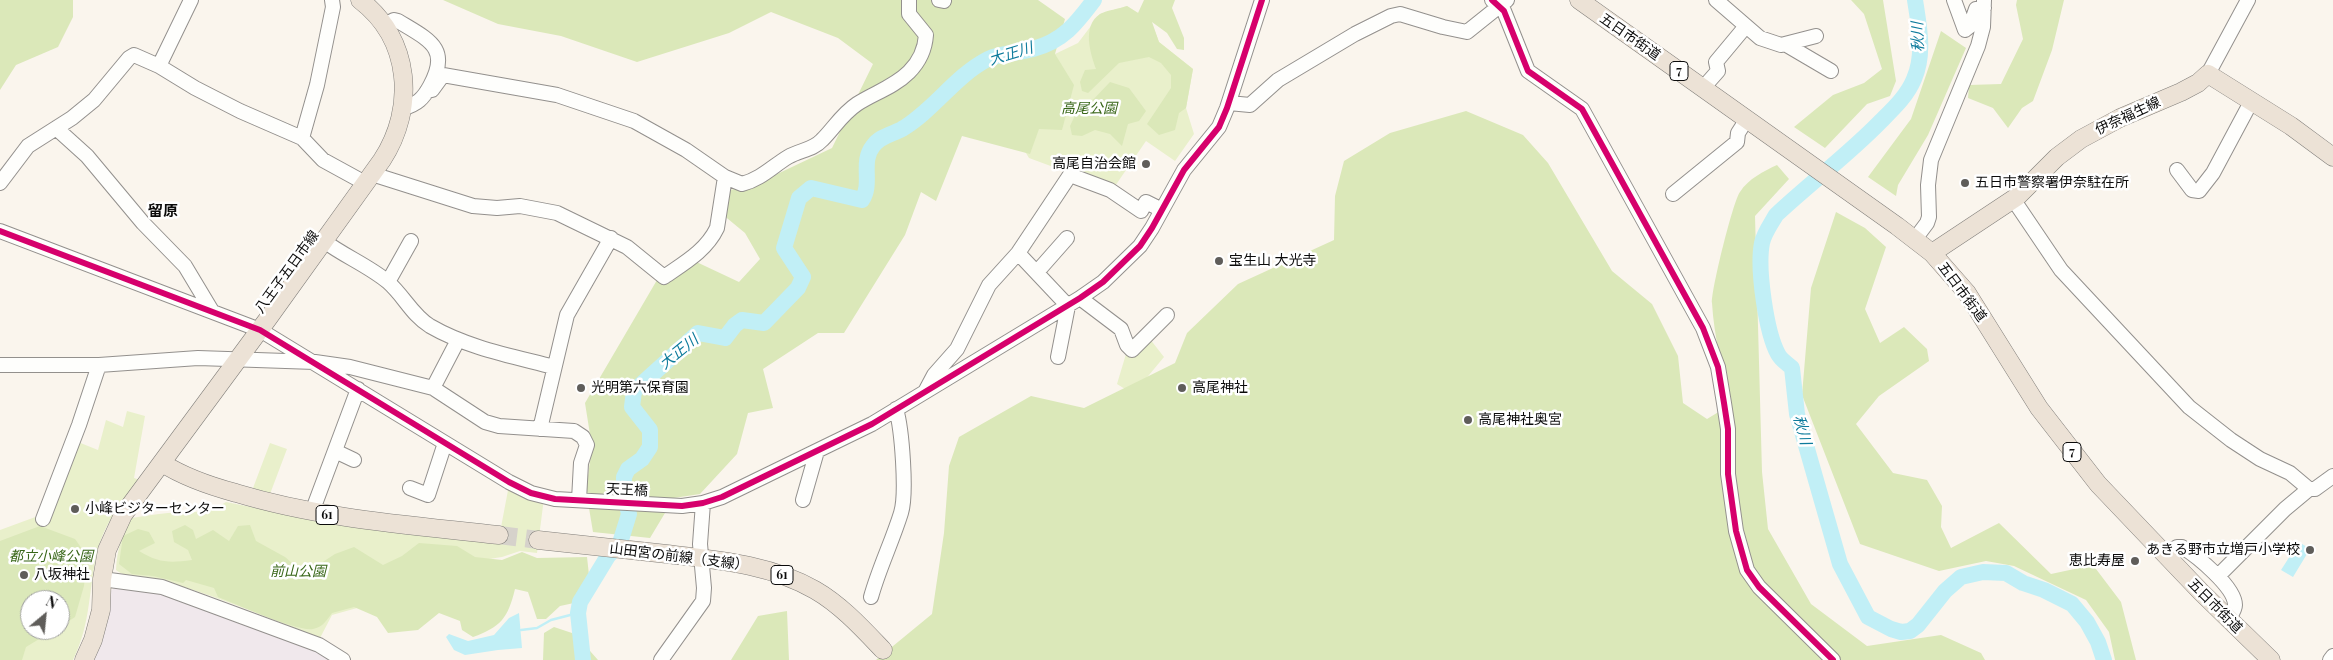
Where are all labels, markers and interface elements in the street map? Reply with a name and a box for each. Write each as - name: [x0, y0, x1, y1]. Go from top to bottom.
- street label: 五日市街道: [1597, 10, 1663, 64]
- water label: 秋川: [1908, 22, 1928, 52]
- water label: 大正川: [987, 39, 1035, 69]
- road number: 7: [1670, 61, 1688, 80]
- street label: 伊奈福生線: [2093, 94, 2163, 138]
- park label: 高尾公園: [1061, 101, 1117, 117]
- place label: 高尾自治会館: [1052, 156, 1136, 172]
- marker: 高尾自治会館: [1140, 158, 1152, 170]
- place label: 五日市警察署伊奈駐在所: [1975, 175, 2129, 191]
- marker: 五日市警察署伊奈駐在所: [1959, 177, 1971, 189]
- district label: 留原: [148, 202, 178, 220]
- street label: 八王子五日市線: [251, 227, 323, 317]
- place label: 宝生山 大光寺: [1229, 253, 1316, 269]
- marker: 宝生山 大光寺: [1213, 255, 1225, 267]
- street label: 五日市街道: [1934, 259, 1990, 325]
- water label: 大正川: [656, 331, 702, 373]
- place label: 光明第六保育園: [591, 380, 689, 396]
- place label: 高尾神社: [1192, 380, 1248, 396]
- marker: 光明第六保育園: [575, 382, 587, 394]
- marker: 高尾神社: [1176, 382, 1188, 394]
- place label: 高尾神社奥宮: [1478, 412, 1562, 428]
- water label: 秋川: [1789, 413, 1815, 447]
- marker: 高尾神社奥宮: [1462, 414, 1474, 426]
- road number: 7: [2063, 442, 2081, 462]
- street label: 天王橋: [606, 481, 648, 499]
- place label: 小峰ビジターセンター: [85, 501, 225, 517]
- marker: 小峰ビジターセンター: [69, 503, 81, 515]
- road number: 61: [316, 506, 338, 524]
- street label: 山田宮の前線（支線）: [608, 540, 750, 574]
- place label: あきる野市立増戸小学校: [2146, 542, 2300, 558]
- marker: あきる野市立増戸小学校: [2304, 544, 2316, 556]
- park label: 都立小峰公園: [9, 549, 93, 565]
- place label: 恵比寿屋: [2069, 553, 2125, 569]
- marker: 恵比寿屋: [2129, 555, 2141, 567]
- park label: 前山公園: [270, 564, 326, 580]
- road number: 61: [771, 566, 793, 584]
- place label: 八坂神社: [34, 567, 90, 583]
- marker: 八坂神社: [18, 569, 30, 581]
- street label: 五日市街道: [2184, 575, 2246, 637]
- north arrow: [20, 590, 70, 640]
- text: N: [43, 591, 61, 613]

